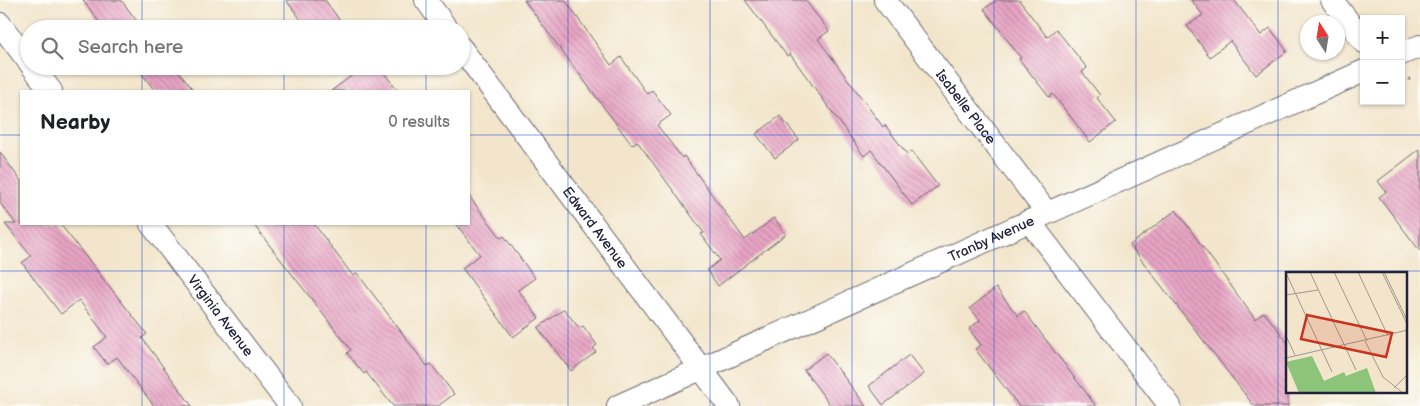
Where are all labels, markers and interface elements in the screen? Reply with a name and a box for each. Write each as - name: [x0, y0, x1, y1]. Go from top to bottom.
- north arrow: [1300, 15, 1345, 60]
- map controls: [1360, 15, 1405, 105]
- button: +: [1360, 15, 1405, 60]
- search box: [20, 20, 470, 75]
- icon: search: [38, 34, 66, 62]
- text: Search here: [78, 36, 183, 59]
- button: −: [1360, 60, 1405, 105]
- street label: Isabelle Place: [932, 66, 999, 148]
- text: Nearby: [40, 110, 110, 135]
- text: 0 results: [388, 113, 450, 132]
- street label: Edward Avenue: [559, 183, 631, 272]
- street label: Tranby Avenue: [946, 212, 1037, 266]
- street label: Virginia Avenue: [184, 272, 257, 360]
- inset map: [1286, 272, 1408, 394]

